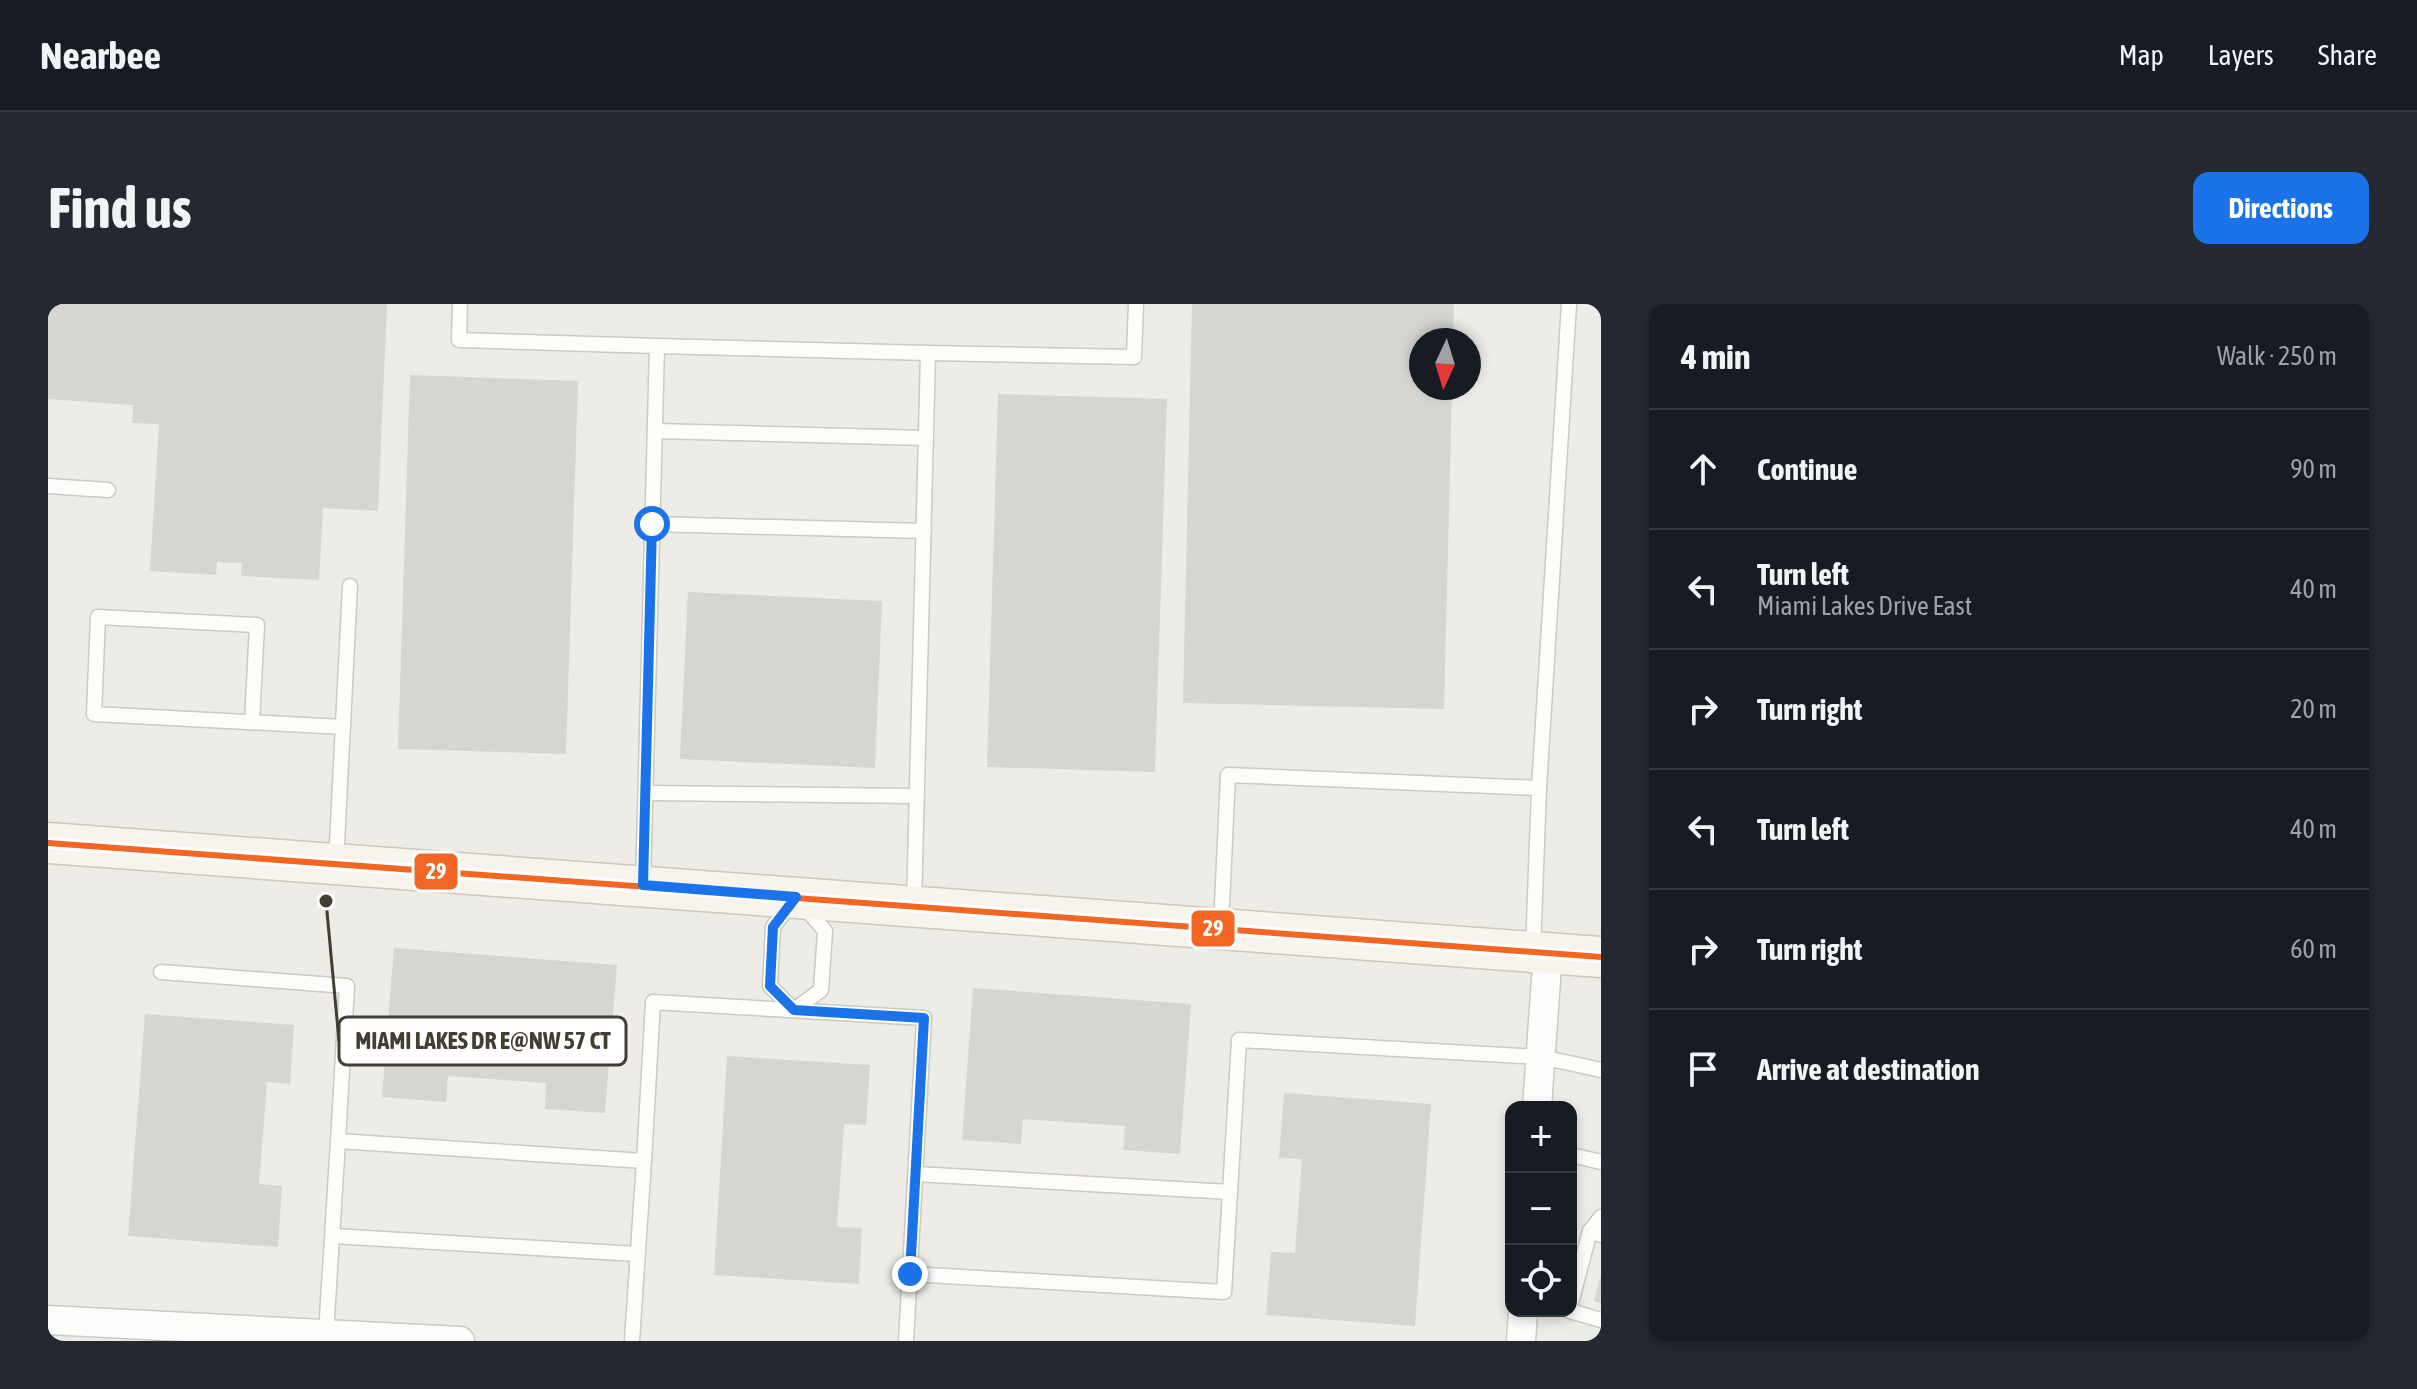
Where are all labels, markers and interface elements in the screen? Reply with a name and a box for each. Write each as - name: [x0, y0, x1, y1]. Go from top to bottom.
- text: Nearbee: [40, 34, 161, 77]
- text: Map: [2119, 39, 2164, 71]
- text: Layers: [2208, 39, 2274, 71]
- text: Share: [2318, 39, 2377, 71]
- button: Directions: [2193, 172, 2369, 244]
- text: Find us: [48, 176, 192, 240]
- north arrow: [1409, 328, 1481, 400]
- text: 4 min: [1681, 337, 1750, 376]
- text: Walk · 250 m: [2217, 341, 2337, 371]
- icon: ahead: [1681, 447, 1725, 491]
- text: Continue: [1757, 452, 1857, 486]
- text: 90 m: [2290, 454, 2337, 484]
- route start: [634, 506, 670, 542]
- text: Turn left: [1757, 557, 1849, 591]
- icon: left: [1681, 567, 1725, 611]
- text: 40 m: [2290, 574, 2337, 604]
- text: Miami Lakes Drive East: [1757, 591, 1972, 621]
- icon: right: [1681, 687, 1725, 731]
- text: Turn right: [1757, 692, 1863, 726]
- text: 20 m: [2290, 694, 2337, 724]
- icon: left: [1681, 807, 1725, 851]
- text: Turn left: [1757, 812, 1849, 846]
- text: 40 m: [2290, 814, 2337, 844]
- line badge: 29: [413, 852, 459, 891]
- text: 29: [426, 858, 446, 884]
- line badge: 29: [1190, 909, 1236, 948]
- text: 29: [1203, 915, 1223, 941]
- icon: right: [1681, 927, 1725, 971]
- text: Turn right: [1757, 932, 1863, 966]
- text: 60 m: [2290, 934, 2337, 964]
- callout: MIAMI LAKES DR E@NW 57 CT: [339, 1017, 626, 1065]
- text: MIAMI LAKES DR E@NW 57 CT: [355, 1027, 611, 1054]
- icon: arrive: [1681, 1047, 1725, 1091]
- text: Arrive at destination: [1757, 1052, 1979, 1086]
- map controls: [1505, 1101, 1577, 1317]
- button: +: [1505, 1101, 1577, 1173]
- button: −: [1505, 1173, 1577, 1245]
- button: locate: [1505, 1245, 1577, 1317]
- route end: [892, 1256, 928, 1292]

